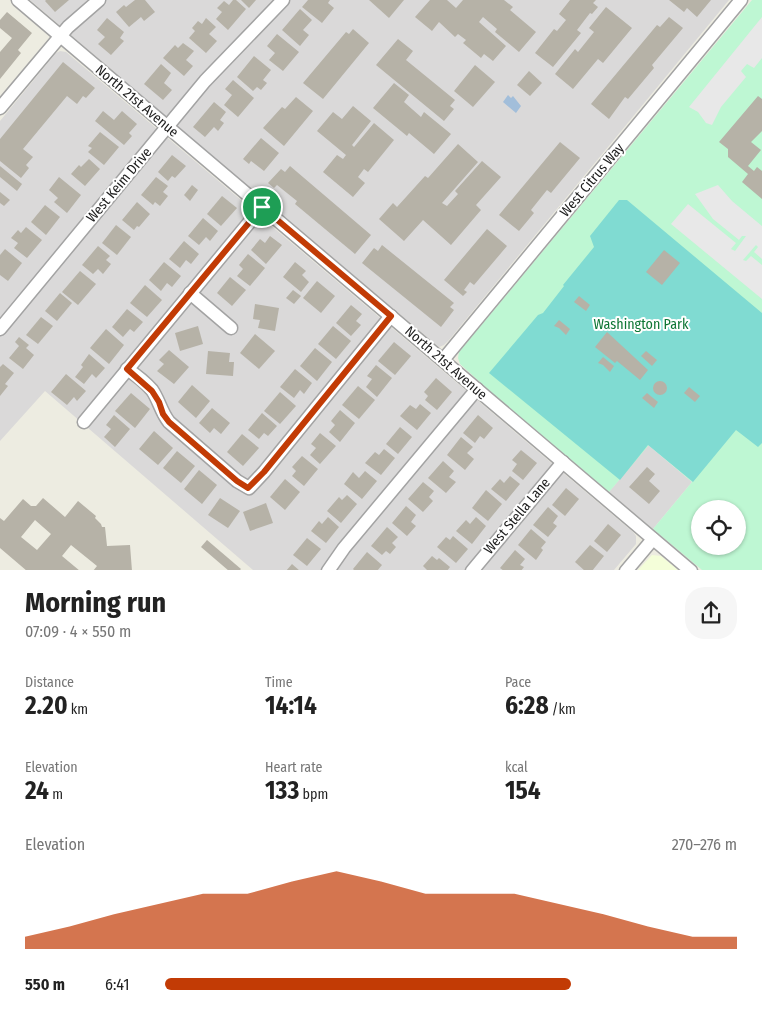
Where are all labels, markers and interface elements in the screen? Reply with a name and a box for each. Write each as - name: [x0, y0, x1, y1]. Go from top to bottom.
- street label: North 21st Avenue: [92, 61, 182, 141]
- street label: West Citrus Way: [556, 139, 628, 220]
- street label: West Keim Drive: [83, 144, 155, 226]
- pin: [241, 186, 283, 228]
- icon: arrive: [248, 193, 276, 221]
- park label: Washington Park: [594, 316, 689, 333]
- street label: North 21st Avenue: [401, 323, 491, 403]
- street label: West Stella Lane: [480, 474, 554, 557]
- map controls: [691, 500, 746, 555]
- button: locate: [691, 500, 746, 555]
- text: Morning run: [25, 586, 166, 619]
- button: share: [685, 587, 737, 639]
- text: 07:09 · 4 × 550 m: [25, 622, 131, 641]
- text: Distance: [25, 674, 74, 691]
- text: Time: [265, 674, 293, 691]
- text: Pace: [505, 674, 531, 691]
- text: 2.20: [25, 691, 68, 721]
- text: 14:14: [265, 691, 317, 721]
- text: 6:28: [505, 691, 549, 721]
- text: km: [68, 701, 88, 718]
- text: /km: [549, 701, 576, 718]
- text: Elevation: [25, 759, 78, 776]
- text: Heart rate: [265, 759, 322, 776]
- text: kcal: [505, 759, 528, 776]
- text: 24: [25, 776, 49, 806]
- text: 133: [265, 776, 299, 806]
- text: 154: [505, 776, 541, 806]
- text: m: [49, 786, 63, 803]
- text: bpm: [299, 786, 328, 803]
- text: Elevation: [25, 835, 85, 854]
- text: 270–276 m: [672, 835, 737, 854]
- text: 550 m: [25, 975, 65, 994]
- text: 6:41: [105, 975, 129, 994]

